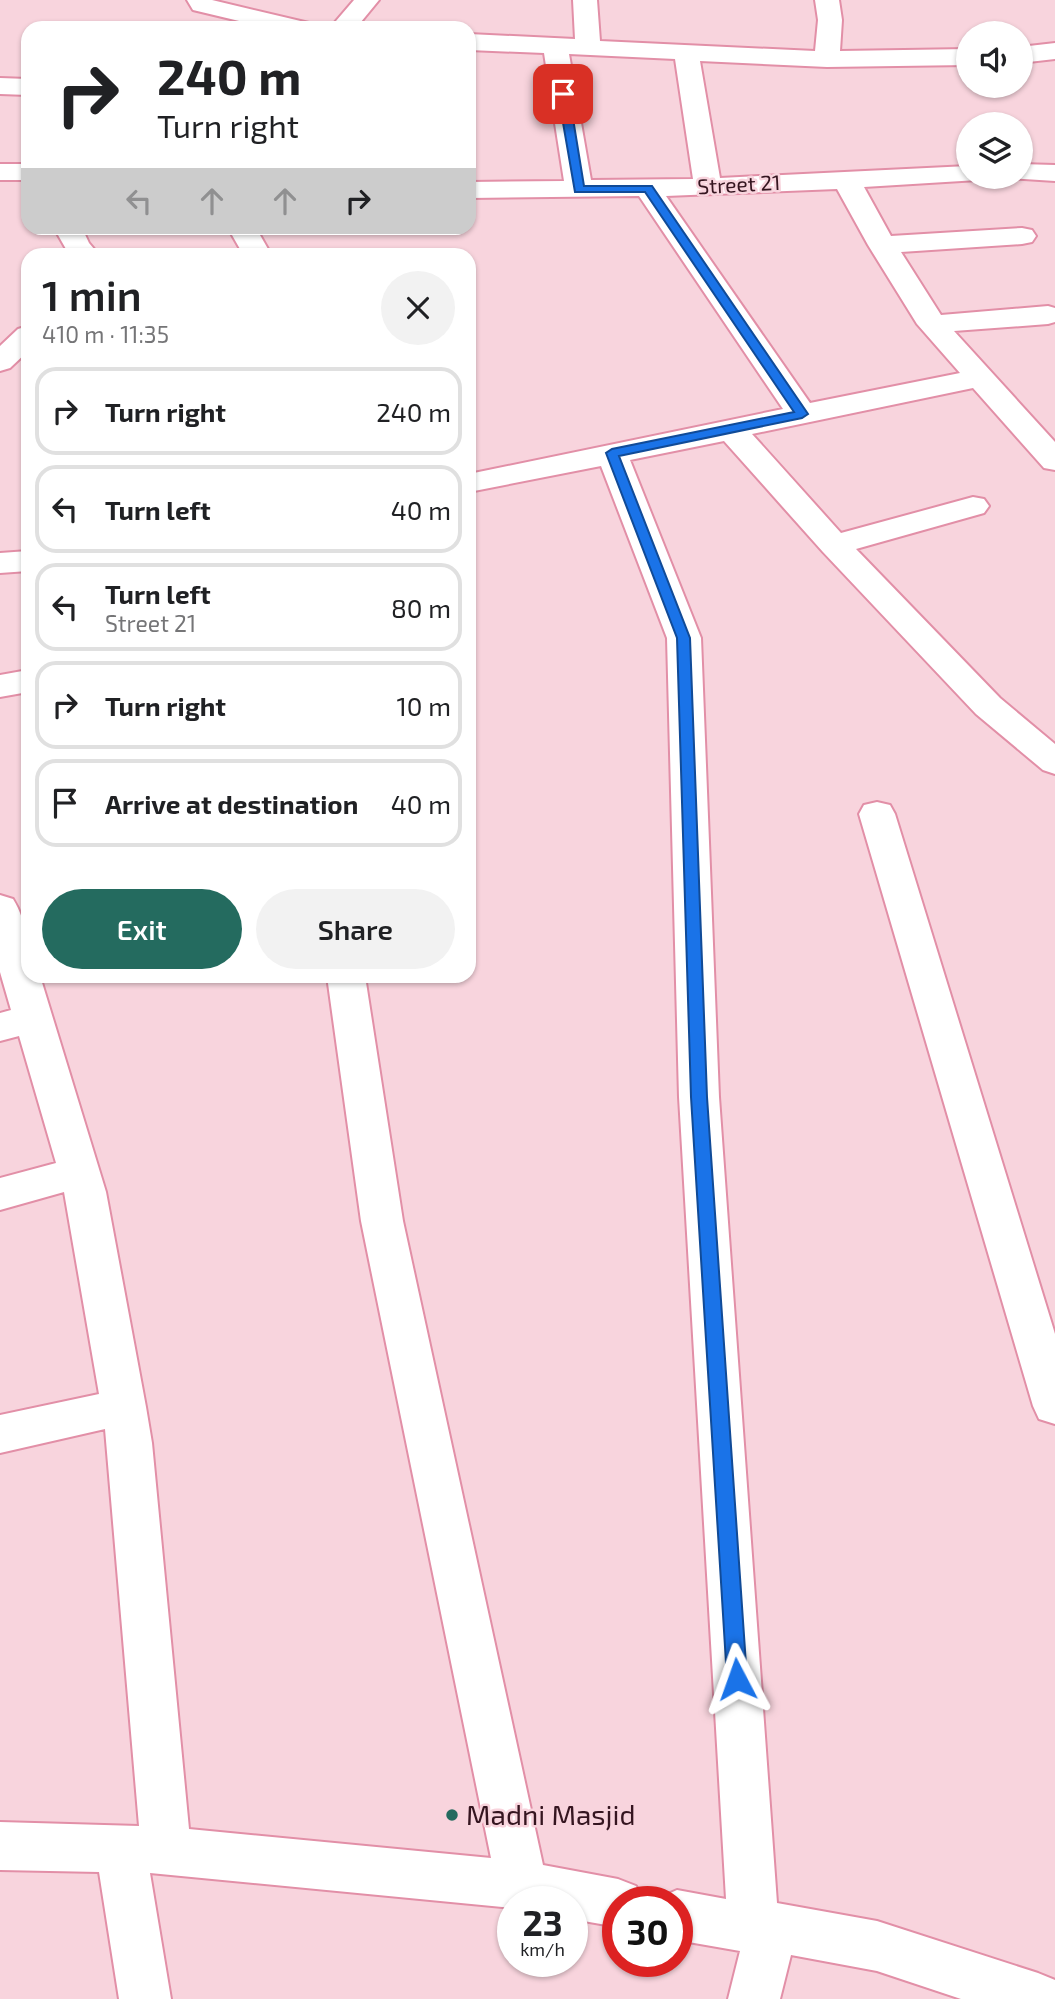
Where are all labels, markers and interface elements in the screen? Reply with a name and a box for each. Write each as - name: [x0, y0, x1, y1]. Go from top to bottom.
- map controls: [956, 21, 1033, 189]
- button: sound: [956, 21, 1033, 98]
- text: 240 m: [157, 46, 301, 105]
- icon: right: [42, 49, 133, 140]
- pin: [533, 64, 593, 124]
- icon: arrive: [544, 75, 582, 113]
- text: Turn right: [157, 106, 299, 144]
- button: layers: [956, 112, 1033, 189]
- street label: Street 21: [697, 169, 781, 198]
- icon: left: [120, 182, 158, 220]
- icon: ahead: [193, 182, 231, 220]
- icon: ahead: [266, 182, 304, 220]
- icon: right: [339, 182, 377, 220]
- text: 1 min: [42, 269, 142, 319]
- button: close: [381, 271, 455, 345]
- text: 410 m · 11:35: [42, 320, 169, 348]
- icon: right: [46, 392, 84, 430]
- text: Turn right: [105, 396, 226, 427]
- text: 240 m: [376, 396, 451, 427]
- icon: left: [46, 490, 84, 528]
- text: Turn left: [105, 494, 211, 525]
- text: 40 m: [391, 494, 451, 525]
- text: Turn left: [105, 578, 211, 609]
- icon: left: [46, 588, 84, 626]
- text: 80 m: [391, 592, 451, 623]
- text: Street 21: [105, 609, 196, 637]
- icon: right: [46, 686, 84, 724]
- text: Turn right: [105, 690, 226, 721]
- text: 10 m: [396, 690, 451, 721]
- icon: arrive: [46, 784, 84, 822]
- text: Arrive at destination: [105, 788, 358, 819]
- text: 40 m: [391, 788, 451, 819]
- button: Exit: [42, 889, 242, 969]
- button: Share: [256, 889, 455, 969]
- position arrow: [700, 1642, 774, 1716]
- place label: Madni Masjid: [466, 1797, 636, 1831]
- marker: Madni Masjid: [444, 1807, 460, 1823]
- speed limit sign: 30: [602, 1886, 693, 1977]
- text: 23: [522, 1901, 563, 1943]
- text: km/h: [520, 1938, 565, 1960]

